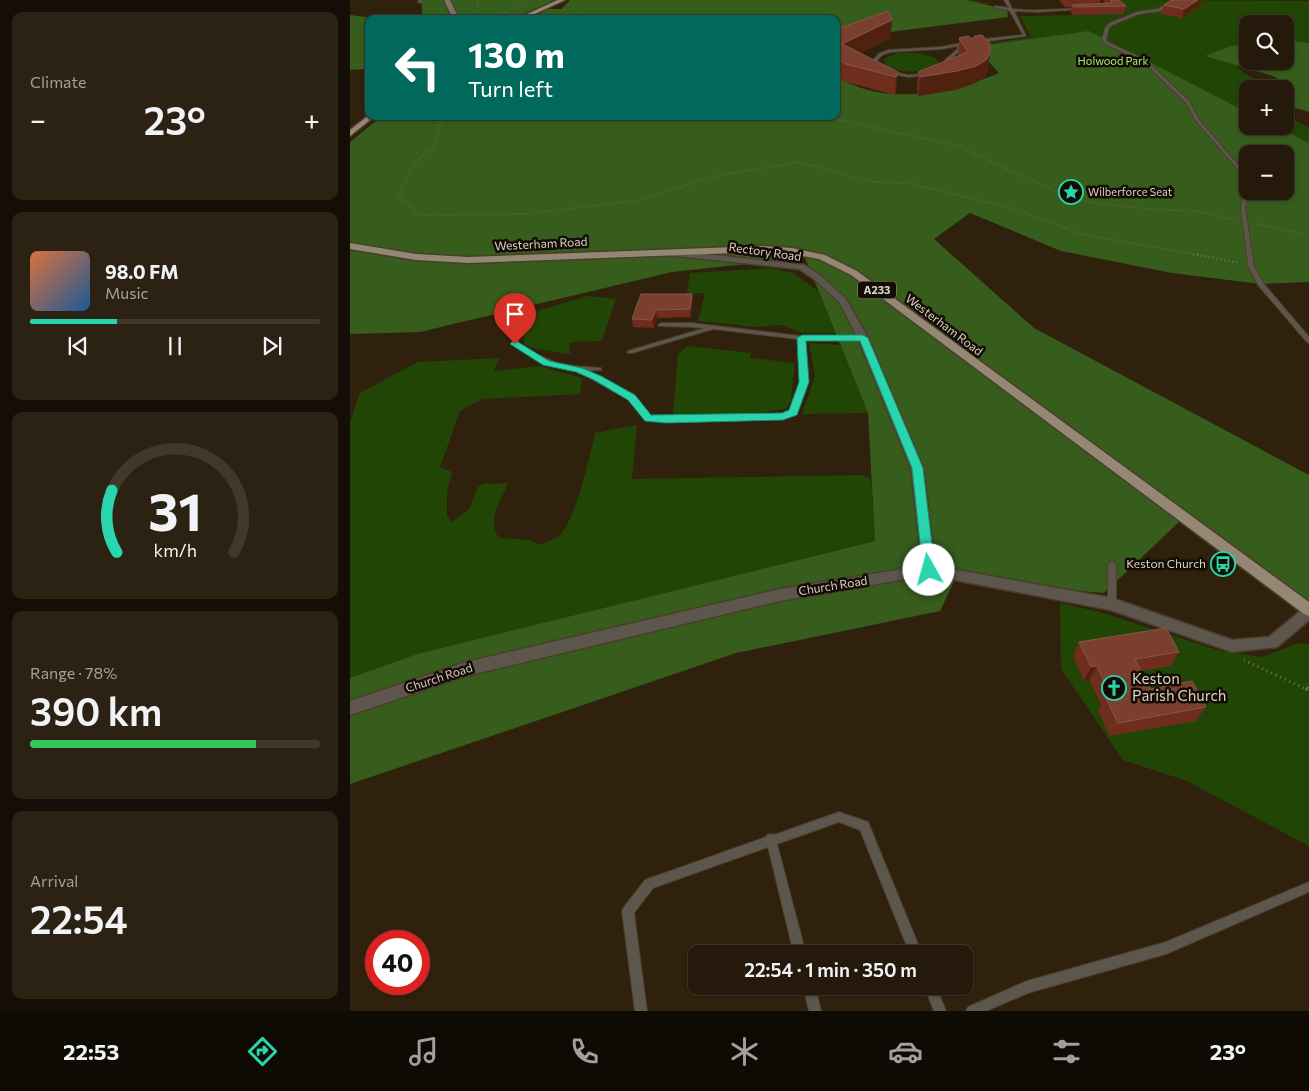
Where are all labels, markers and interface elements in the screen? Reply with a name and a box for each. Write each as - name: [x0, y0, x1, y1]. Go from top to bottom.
- map controls: [1239, 15, 1294, 200]
- button: search: [1239, 15, 1294, 70]
- text: 130 m: [468, 32, 565, 75]
- icon: left: [385, 35, 450, 100]
- park label: Holwood Park: [1078, 54, 1148, 67]
- text: Climate: [30, 72, 86, 91]
- text: Turn left: [468, 75, 553, 102]
- button: +: [1239, 80, 1294, 135]
- text: 23°: [144, 96, 206, 143]
- text: −: [30, 102, 46, 136]
- text: +: [304, 102, 320, 136]
- button: −: [1239, 145, 1294, 200]
- place icon: Wilberforce Seat: [1058, 179, 1084, 205]
- place label: Wilberforce Seat: [1088, 185, 1173, 198]
- street label: Westerham Road: [494, 234, 588, 252]
- street label: Rectory Road: [728, 239, 802, 263]
- text: 98.0 FM: [105, 260, 179, 283]
- road number: A233: [858, 282, 896, 298]
- text: Music: [105, 283, 149, 302]
- street label: Westerham Road: [903, 291, 986, 358]
- pin: [494, 293, 536, 344]
- icon: arrive: [501, 300, 529, 328]
- icon: previous: [64, 332, 92, 360]
- icon: pause: [161, 332, 189, 360]
- icon: next: [258, 332, 286, 360]
- text: 31: [148, 478, 202, 542]
- text: km/h: [153, 539, 197, 561]
- position arrow: [902, 543, 954, 595]
- bus stop icon: Keston Church: [1210, 551, 1236, 577]
- place label: Keston Church: [1126, 556, 1206, 570]
- street label: Church Road: [797, 573, 868, 597]
- street label: Church Road: [403, 660, 474, 694]
- text: Range · 78%: [30, 663, 117, 682]
- place label: Keston Parish Church: [1132, 669, 1226, 704]
- church icon: Keston Parish Church: [1101, 675, 1127, 701]
- text: 390 km: [30, 687, 162, 734]
- text: Arrival: [30, 871, 78, 890]
- text: 22:54: [30, 895, 128, 942]
- speed limit sign: 40: [365, 930, 430, 995]
- text: 22:54 · 1 min · 350 m: [744, 958, 917, 981]
- icon: directions: [245, 1034, 280, 1069]
- icon: music: [406, 1034, 441, 1069]
- icon: phone: [567, 1034, 602, 1069]
- icon: climate: [727, 1034, 762, 1069]
- icon: car: [888, 1034, 923, 1069]
- icon: filters: [1049, 1034, 1084, 1069]
- text: 22:53: [63, 1038, 119, 1065]
- text: 23°: [1210, 1038, 1246, 1065]

